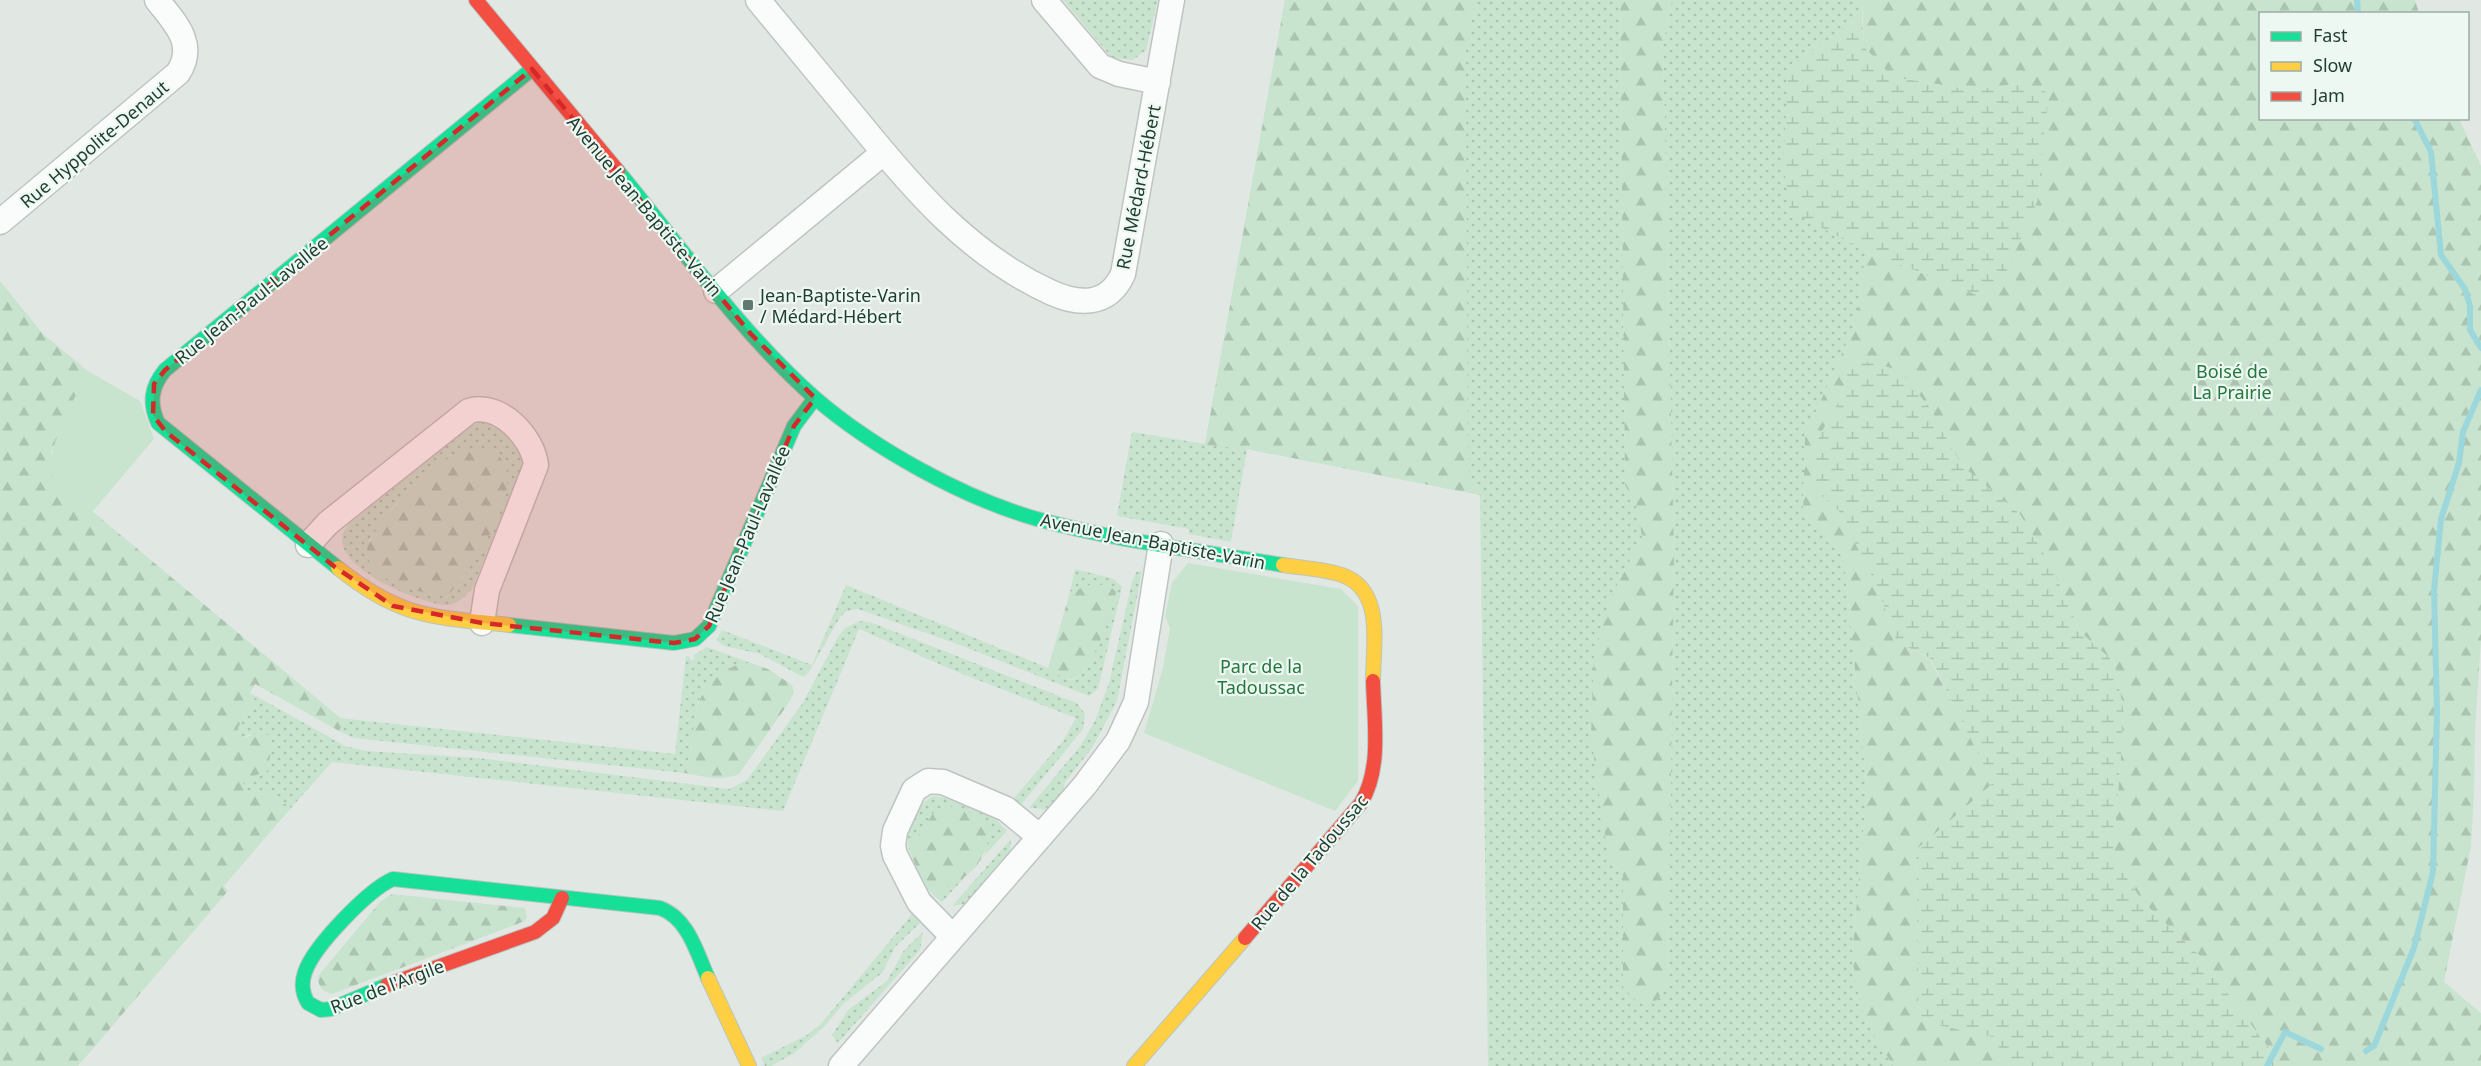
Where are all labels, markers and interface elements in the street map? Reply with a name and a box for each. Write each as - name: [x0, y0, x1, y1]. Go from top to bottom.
- legend: [2259, 12, 2469, 120]
- text: Fast: [2313, 23, 2348, 47]
- text: Slow: [2313, 53, 2352, 77]
- street label: Rue Hyppolite-Denaut: [15, 75, 174, 213]
- text: Jam: [2311, 83, 2345, 107]
- street label: Rue Médard-Hébert: [1110, 102, 1166, 271]
- street label: Avenue Jean-Baptiste-Varin: [562, 111, 728, 301]
- street label: Rue Jean-Paul-Lavallée: [170, 231, 332, 369]
- place label: Jean-Baptiste-Varin / Médard-Hébert: [758, 283, 921, 328]
- marker: Jean-Baptiste-Varin / Médard-Hébert: [741, 298, 755, 312]
- park label: Boisé de La Prairie: [2192, 359, 2272, 404]
- street label: Rue Jean-Paul-Lavallée: [699, 442, 795, 626]
- street label: Avenue Jean-Baptiste-Varin: [1038, 507, 1268, 575]
- park label: Parc de la Tadoussac: [1217, 654, 1305, 699]
- street label: Rue de la Tadoussac: [1245, 789, 1373, 935]
- street label: Rue de l'Argile: [327, 953, 447, 1019]

